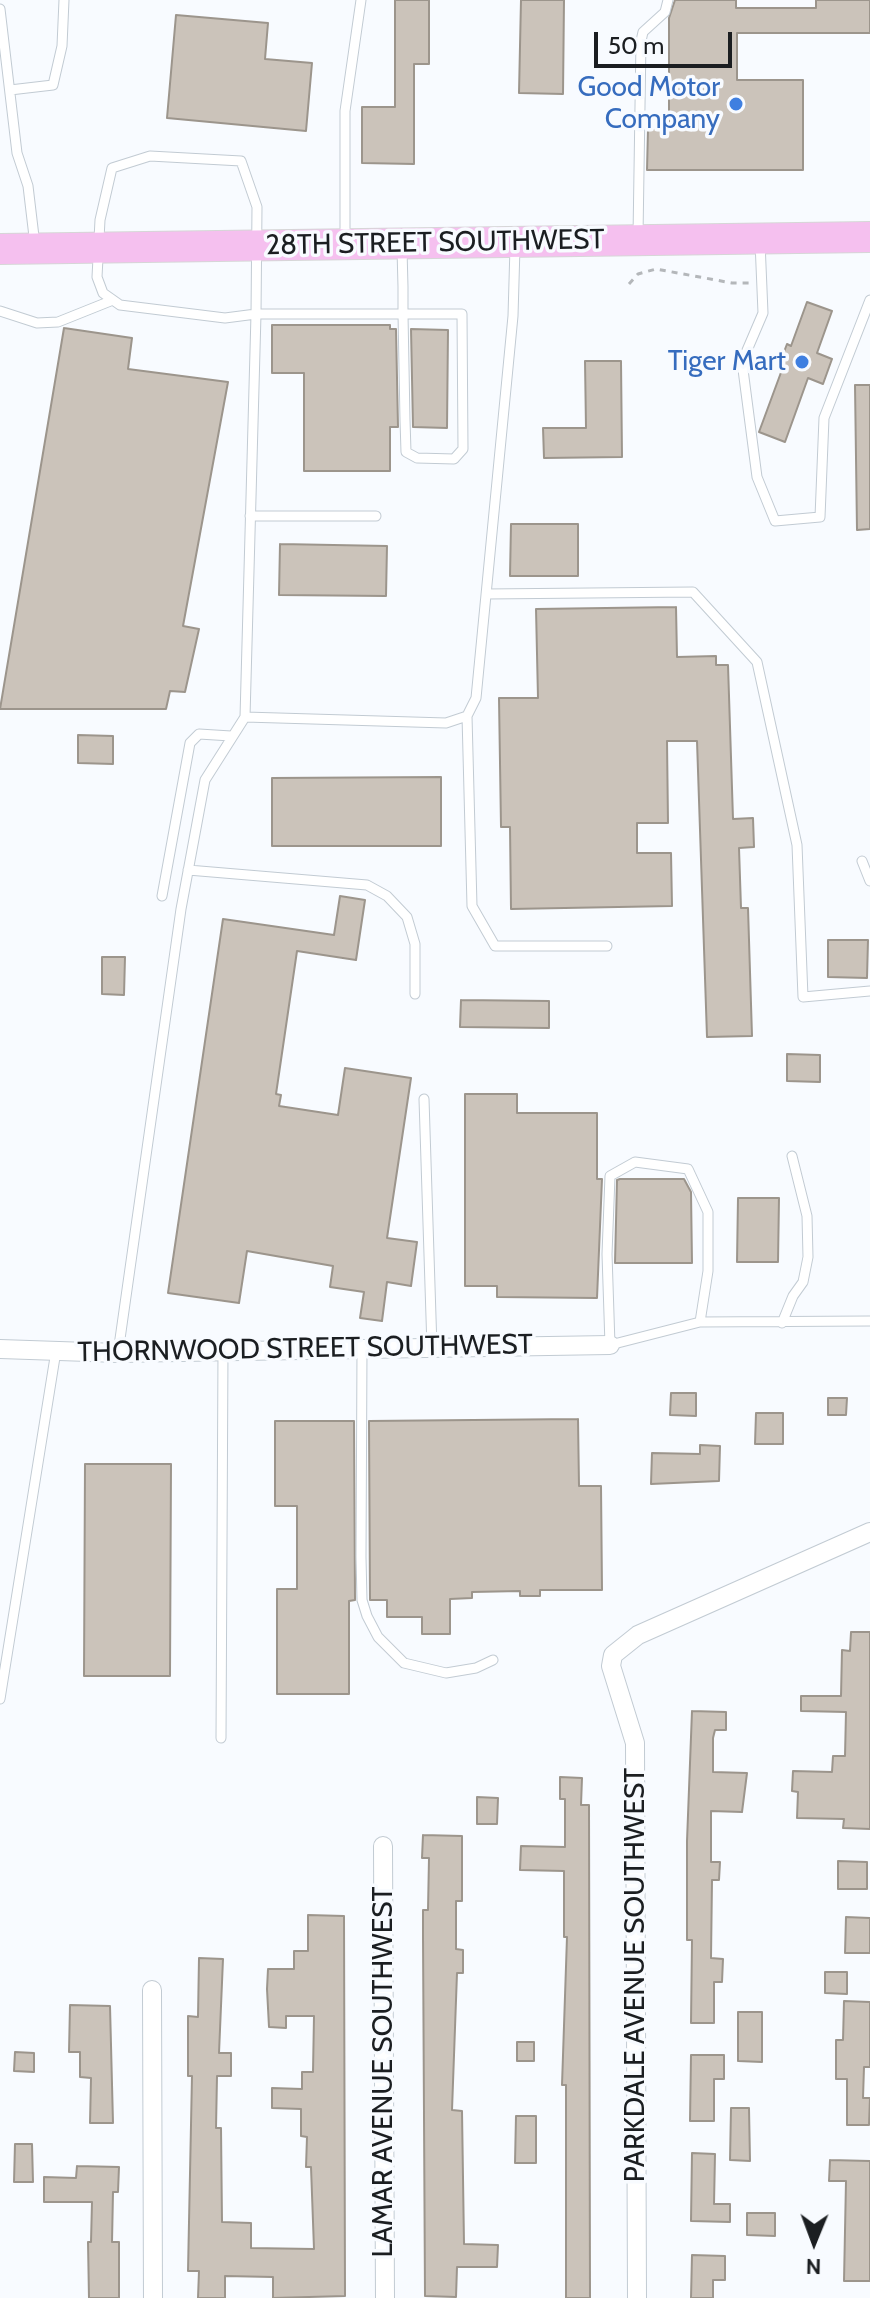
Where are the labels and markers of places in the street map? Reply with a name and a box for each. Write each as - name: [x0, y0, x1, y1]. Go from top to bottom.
- place label: Good Motor Company: [578, 71, 720, 137]
- marker: Good Motor Company: [727, 95, 745, 113]
- place label: Tiger Mart: [668, 345, 786, 379]
- marker: Tiger Mart: [793, 353, 811, 371]

